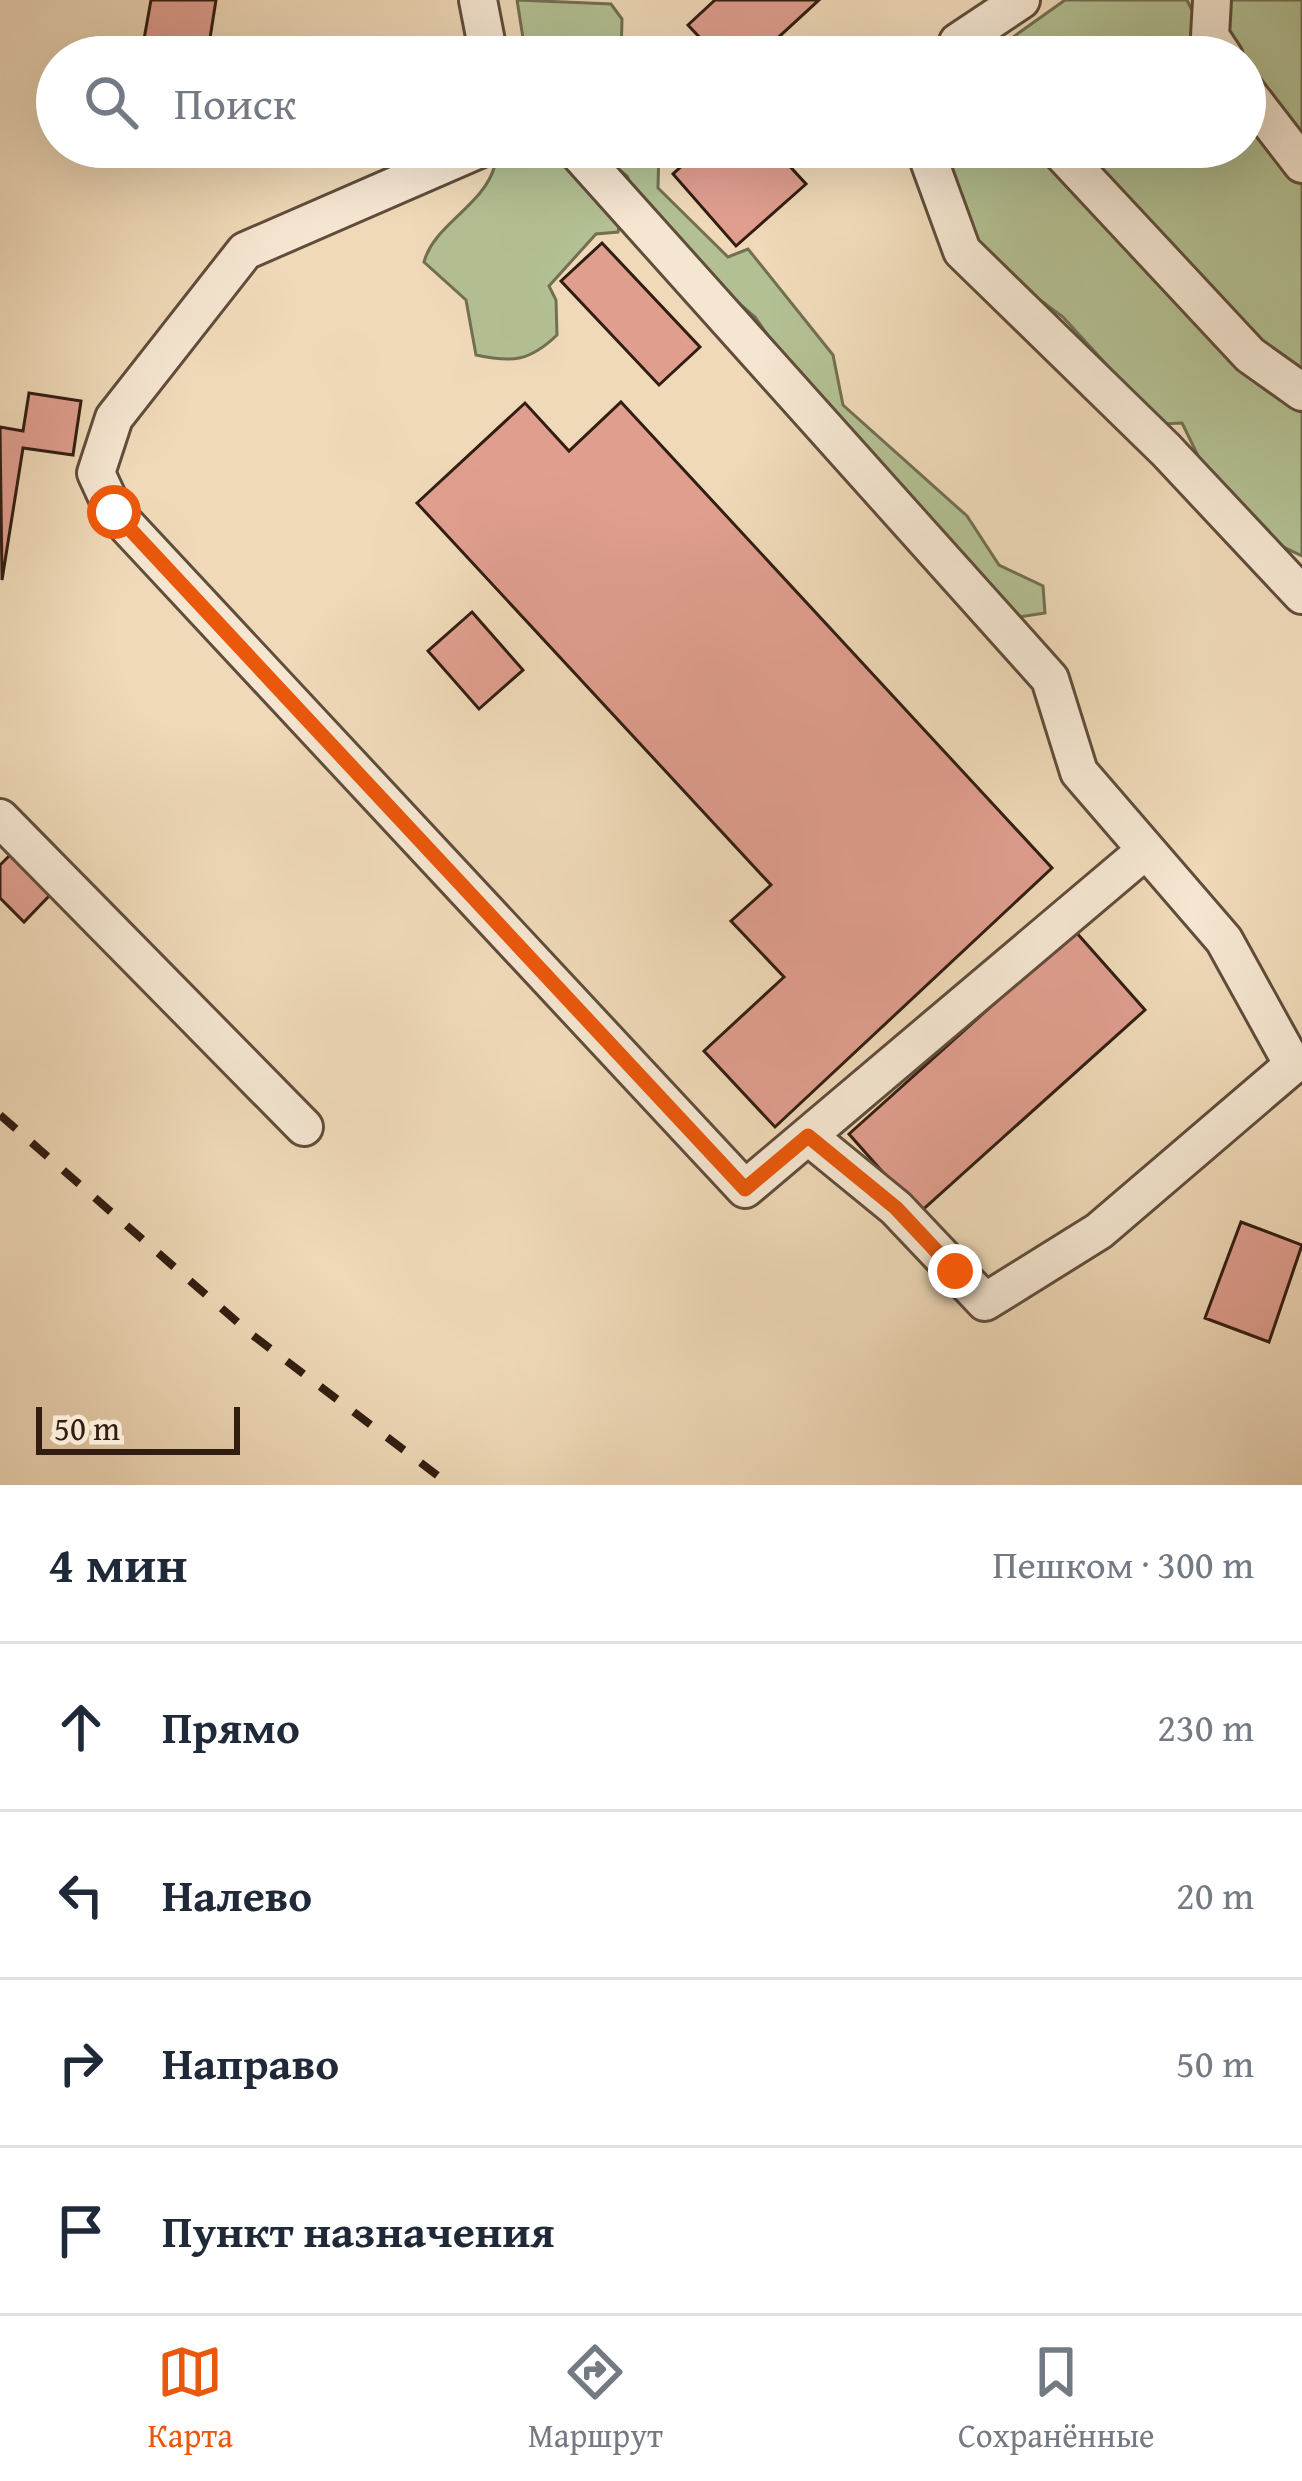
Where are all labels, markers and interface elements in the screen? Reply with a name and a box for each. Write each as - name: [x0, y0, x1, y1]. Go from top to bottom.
- search box: [36, 36, 1266, 168]
- icon: search: [78, 69, 144, 135]
- text: Поиск: [174, 70, 296, 135]
- route start: [87, 485, 141, 539]
- route end: [928, 1244, 982, 1298]
- scale bar: [36, 1401, 240, 1454]
- text: 50 m: [54, 1404, 120, 1452]
- text: 4 мин: [48, 1526, 187, 1601]
- text: Пешком · 300 m: [992, 1535, 1254, 1592]
- icon: ahead: [48, 1694, 114, 1760]
- text: Прямо: [162, 1694, 300, 1759]
- text: 230 m: [1157, 1698, 1254, 1755]
- icon: left: [48, 1862, 114, 1928]
- text: Налево: [162, 1862, 312, 1927]
- text: 20 m: [1176, 1866, 1254, 1923]
- icon: right: [48, 2030, 114, 2096]
- text: Направо: [162, 2030, 339, 2095]
- text: 50 m: [1176, 2034, 1254, 2091]
- icon: arrive: [48, 2198, 114, 2264]
- text: Пункт назначения: [162, 2198, 555, 2263]
- tab: Карта: [148, 2339, 233, 2459]
- tab: Маршрут: [528, 2339, 663, 2459]
- tab: Сохранённые: [958, 2339, 1155, 2459]

